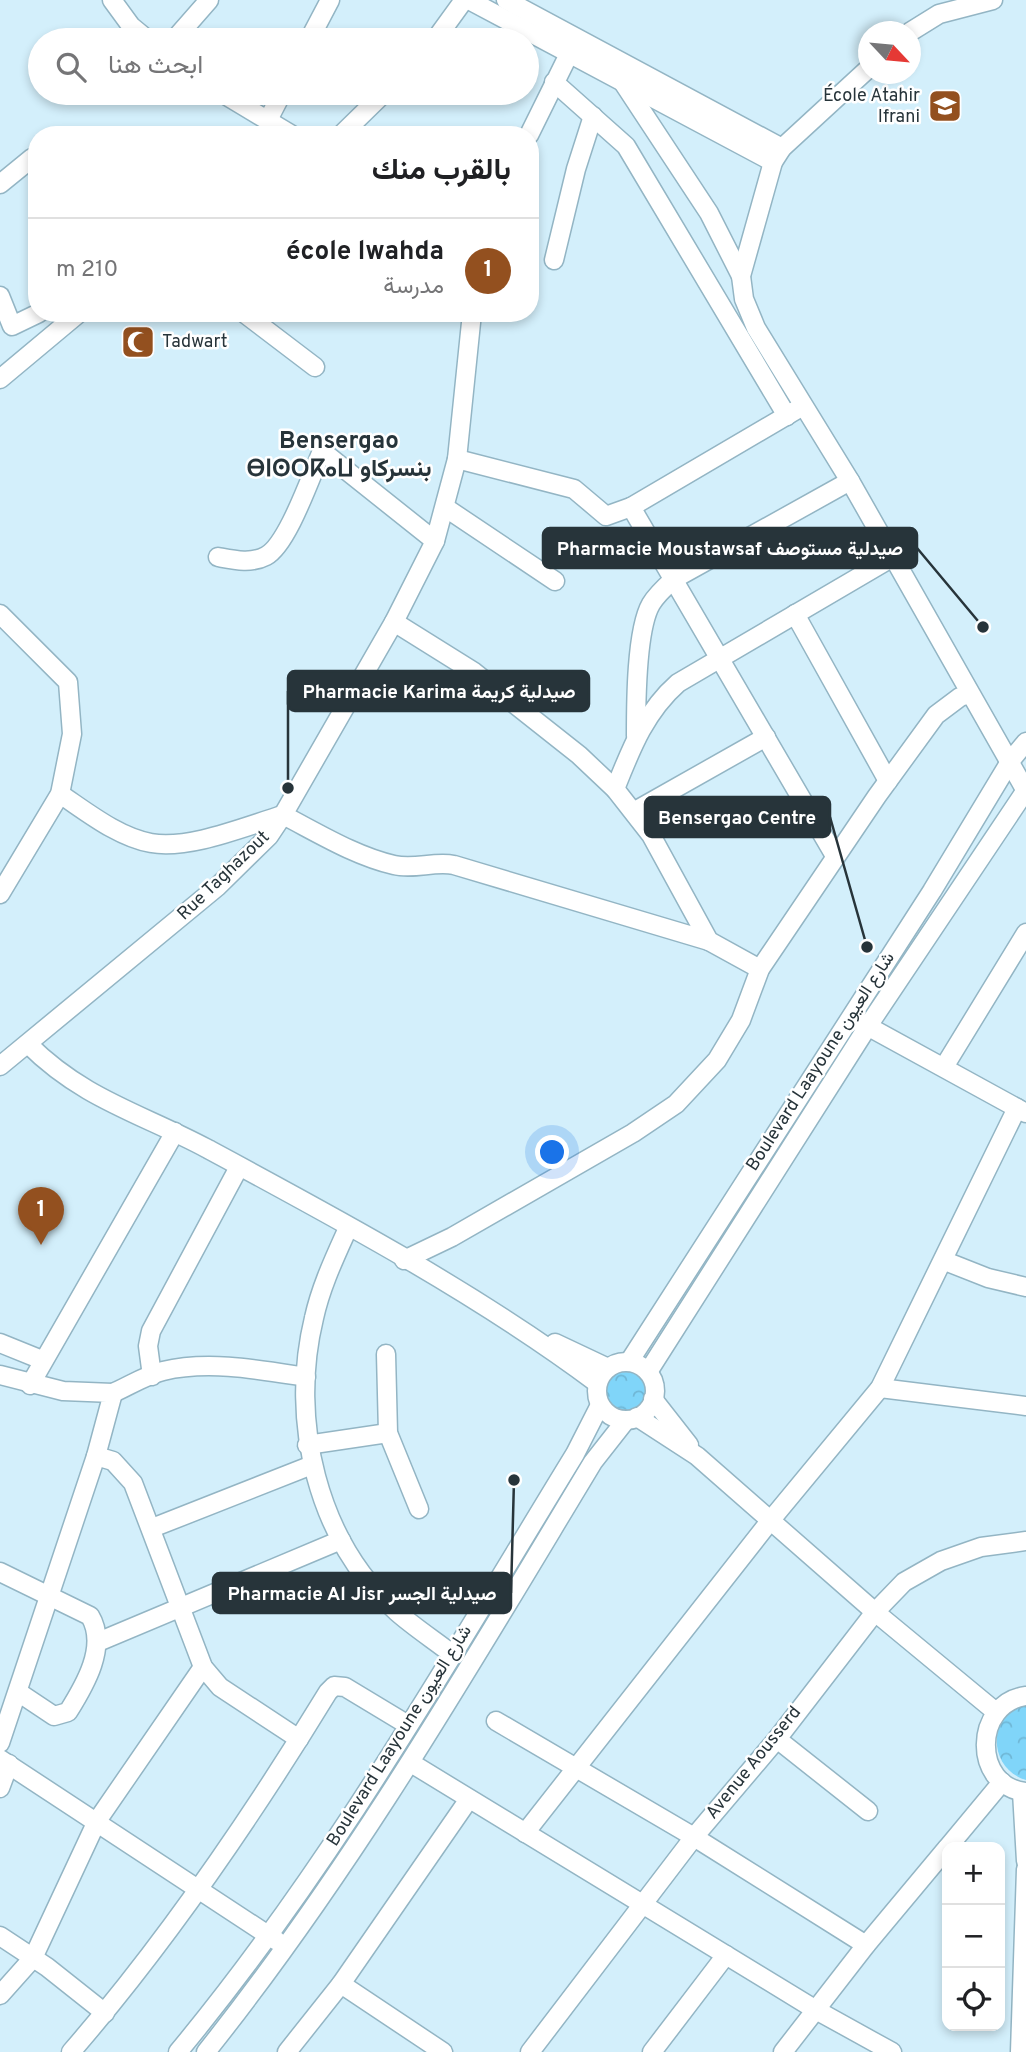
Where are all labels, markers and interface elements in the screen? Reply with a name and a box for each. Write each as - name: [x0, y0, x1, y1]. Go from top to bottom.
- north arrow: [858, 21, 921, 84]
- search box: [28, 28, 539, 105]
- icon: search: [52, 48, 90, 86]
- text: ابحث هنا: [108, 50, 203, 83]
- place label: École Atahir Ifrani: [823, 83, 920, 129]
- school or university icon: École Atahir Ifrani: [926, 87, 964, 125]
- text: بالقرب منك: [372, 153, 511, 190]
- text: école lwahda: [286, 236, 444, 269]
- text: 210 m: [56, 256, 118, 285]
- text: 1: [483, 256, 493, 285]
- text: مدرسة: [383, 273, 444, 302]
- mosque icon: Tadwart: [119, 323, 157, 361]
- place label: Tadwart: [162, 331, 228, 354]
- district label: Bensergao ⴱⵏⵙⵔⴽⴰⵡ بنسركاو: [246, 427, 432, 485]
- callout: Pharmacie Moustawsaf صيدلية مستوصف: [543, 528, 917, 568]
- text: Pharmacie Moustawsaf صيدلية مستوصف: [557, 538, 903, 562]
- callout: Pharmacie Karima صيدلية كريمة: [288, 671, 589, 711]
- text: Pharmacie Karima صيدلية كريمة: [303, 681, 575, 705]
- callout: Bensergao Centre: [645, 797, 830, 837]
- text: Bensergao Centre: [658, 807, 816, 831]
- street label: Rue Taghazout: [173, 826, 275, 926]
- street label: Boulevard Laayoune شارع العيون: [741, 948, 901, 1176]
- your location: [535, 1135, 569, 1169]
- pin: 1: [18, 1187, 64, 1245]
- callout: Pharmacie Al Jisr صيدلية الجسر: [213, 1573, 511, 1613]
- text: Pharmacie Al Jisr صيدلية الجسر: [227, 1583, 497, 1607]
- street label: Boulevard Laayoune شارع العيون: [322, 1621, 478, 1851]
- street label: Avenue Aousserd: [701, 1702, 807, 1824]
- map controls: [942, 1842, 1005, 2031]
- button: +: [942, 1842, 1005, 1905]
- button: −: [942, 1905, 1005, 1968]
- button: locate: [942, 1968, 1005, 2031]

